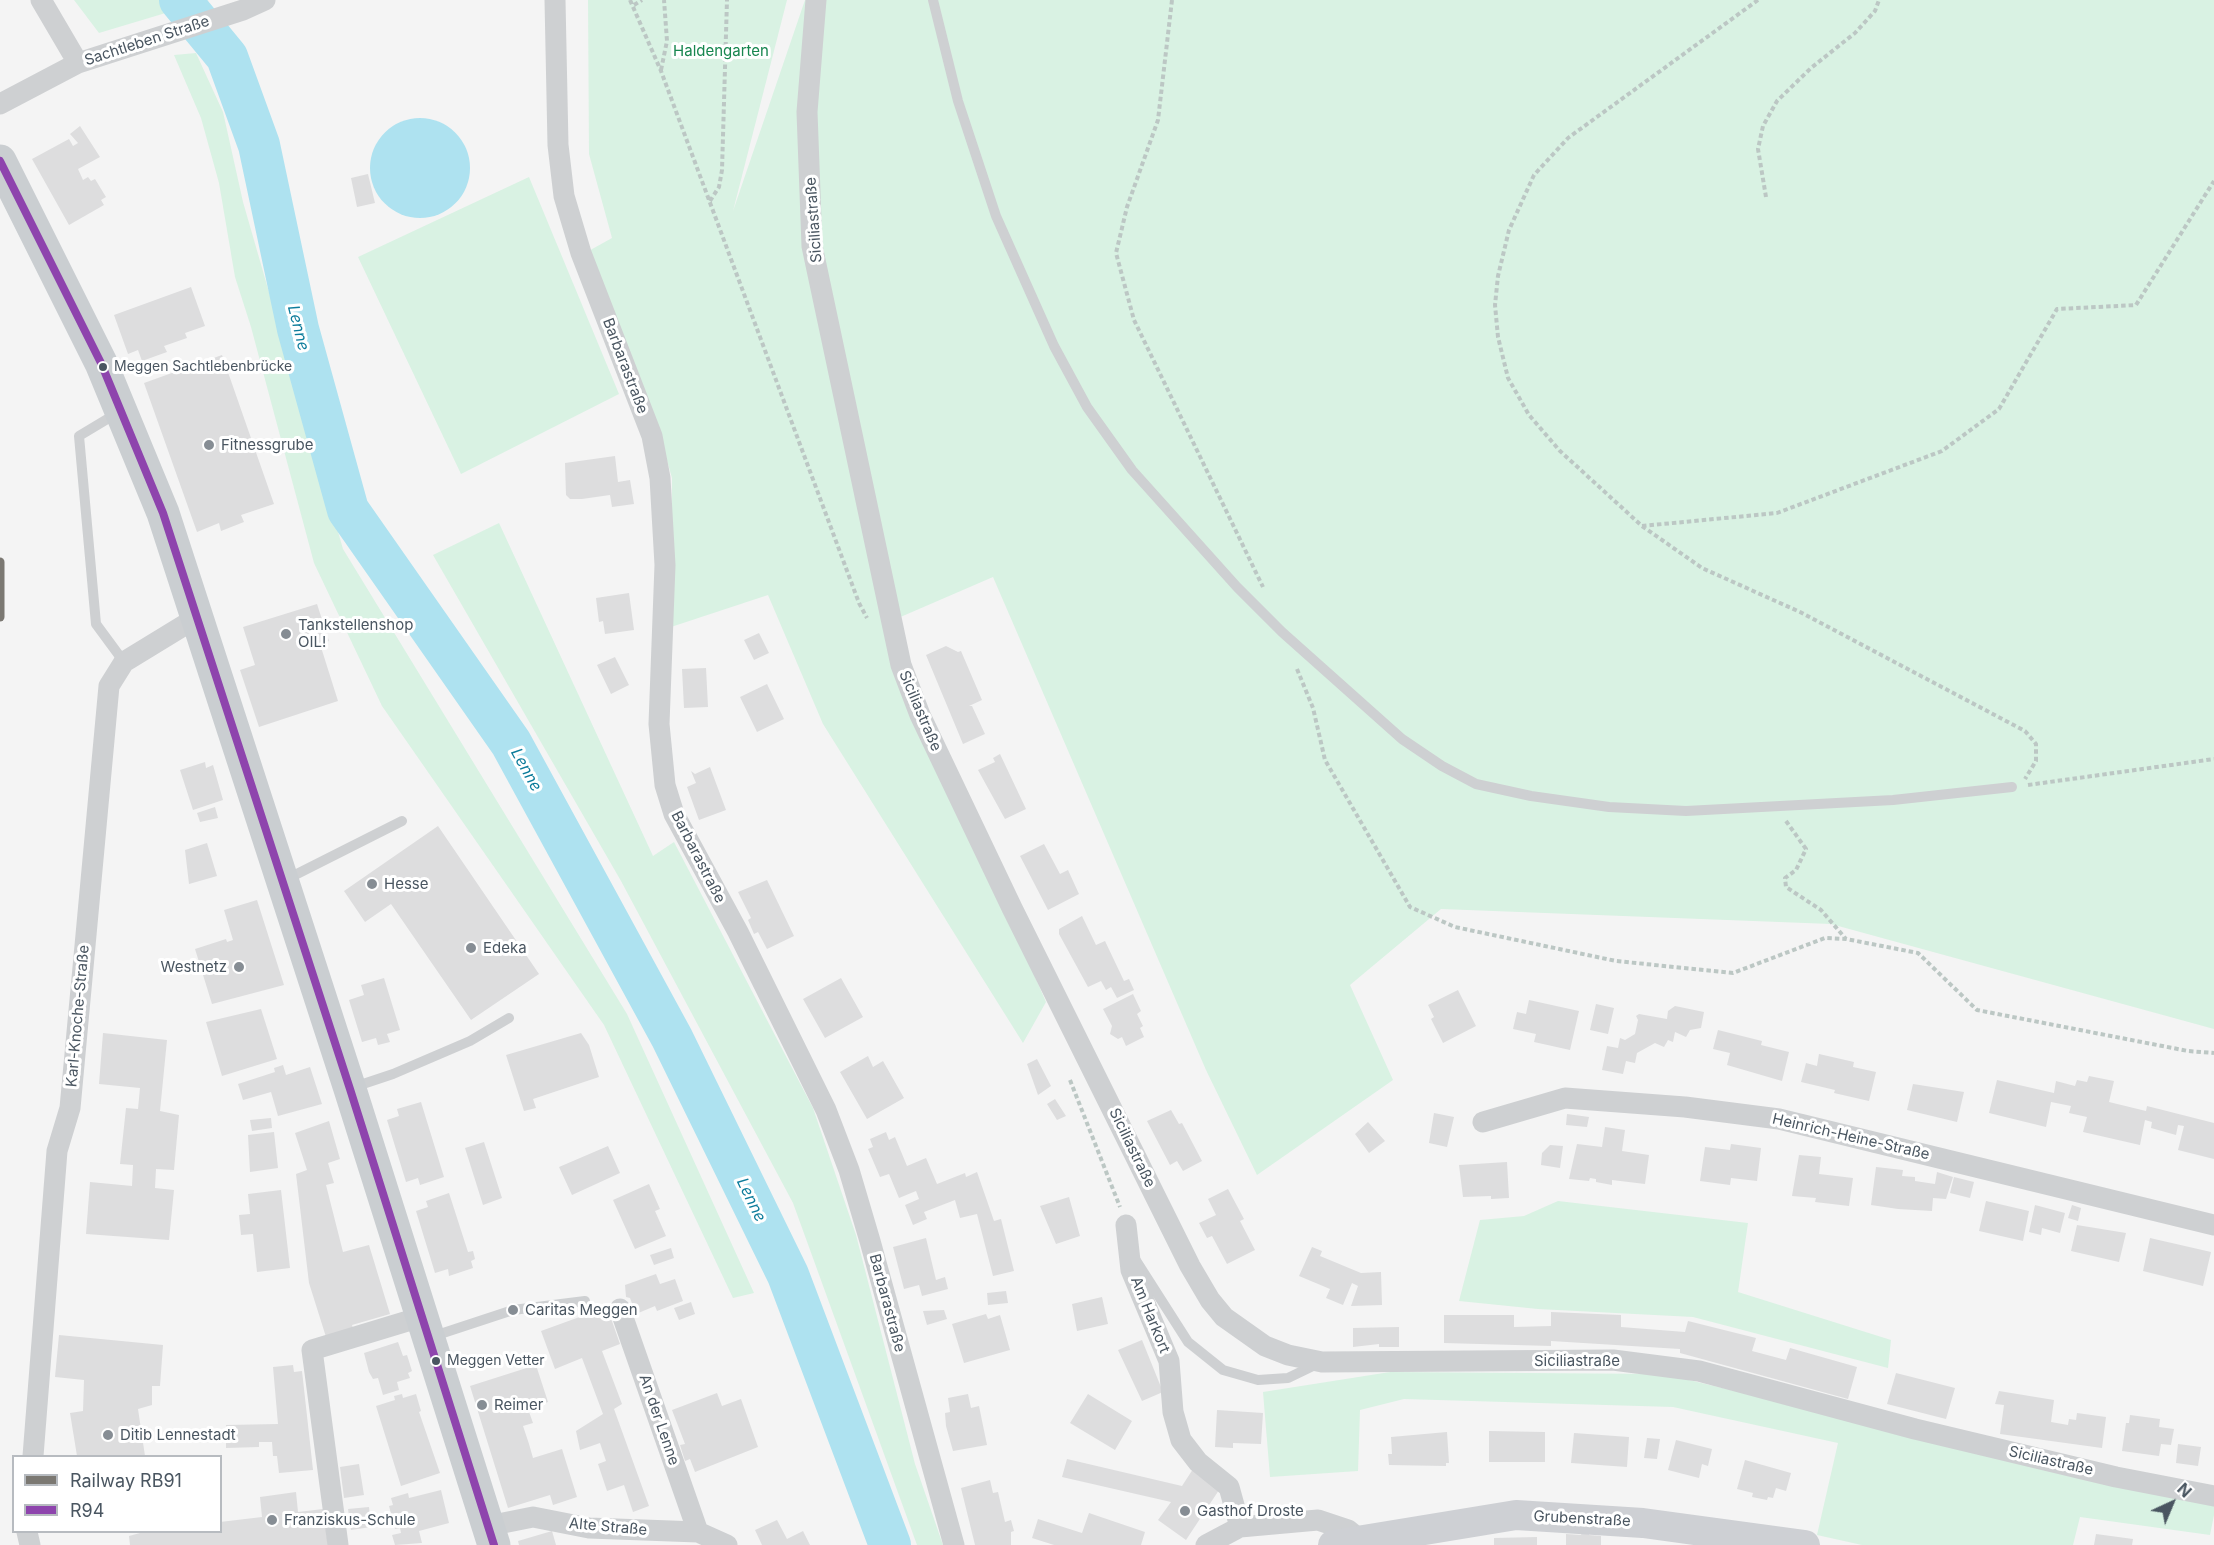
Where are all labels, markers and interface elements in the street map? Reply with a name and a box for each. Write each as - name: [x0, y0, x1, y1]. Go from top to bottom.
- street label: Sachtleben Straße: [82, 12, 212, 70]
- park label: Haldengarten: [673, 42, 769, 60]
- street label: Siciliastraße: [802, 176, 826, 264]
- water label: Lenne: [283, 303, 313, 353]
- street label: Barbarastraße: [599, 316, 651, 416]
- place label: Meggen Sachtlebenbrücke: [114, 359, 292, 375]
- marker: Meggen Sachtlebenbrücke: [97, 361, 109, 373]
- place label: Fitnessgrube: [221, 436, 313, 454]
- marker: Fitnessgrube: [202, 438, 216, 452]
- place label: Tankstellenshop OIL!: [298, 616, 413, 651]
- marker: Tankstellenshop OIL!: [279, 627, 293, 641]
- street label: Siciliastraße: [895, 668, 945, 754]
- water label: Lenne: [506, 745, 546, 795]
- street label: Barbarastraße: [667, 808, 729, 906]
- place label: Hesse: [384, 875, 428, 893]
- marker: Hesse: [365, 877, 379, 891]
- place label: Edeka: [483, 939, 527, 957]
- marker: Edeka: [464, 941, 478, 955]
- street label: Karl-Knoche-Straße: [63, 944, 93, 1088]
- place label: Westnetz: [161, 958, 227, 976]
- marker: Westnetz: [232, 960, 246, 974]
- street label: Siciliastraße: [1105, 1105, 1159, 1191]
- street label: Heinrich-Heine-Straße: [1771, 1110, 1931, 1164]
- water label: Lenne: [732, 1175, 770, 1225]
- street label: Barbarastraße: [865, 1252, 909, 1354]
- street label: Am Harkort: [1127, 1274, 1173, 1356]
- place label: Caritas Meggen: [525, 1301, 638, 1319]
- marker: Caritas Meggen: [506, 1303, 520, 1317]
- street label: Siciliastraße: [1534, 1352, 1620, 1370]
- place label: Meggen Vetter: [447, 1353, 545, 1369]
- marker: Meggen Vetter: [430, 1355, 442, 1367]
- street label: An der Lenne: [635, 1372, 683, 1468]
- place label: Reimer: [494, 1396, 543, 1414]
- marker: Reimer: [475, 1398, 489, 1412]
- place label: Ditib Lennestadt: [120, 1426, 236, 1444]
- marker: Ditib Lennestadt: [101, 1428, 115, 1442]
- street label: Siciliastraße: [2007, 1443, 2095, 1479]
- legend: [12, 1455, 222, 1533]
- text: Railway RB91: [70, 1470, 182, 1491]
- north arrow: [2142, 1473, 2202, 1533]
- text: N: [2173, 1479, 2196, 1501]
- text: R94: [70, 1500, 104, 1521]
- place label: Gasthof Droste: [1197, 1502, 1304, 1520]
- marker: Gasthof Droste: [1178, 1504, 1192, 1518]
- street label: Grubenstraße: [1533, 1507, 1631, 1531]
- place label: Franziskus-Schule: [284, 1511, 415, 1529]
- marker: Franziskus-Schule: [265, 1513, 279, 1527]
- street label: Alte Straße: [568, 1515, 648, 1539]

